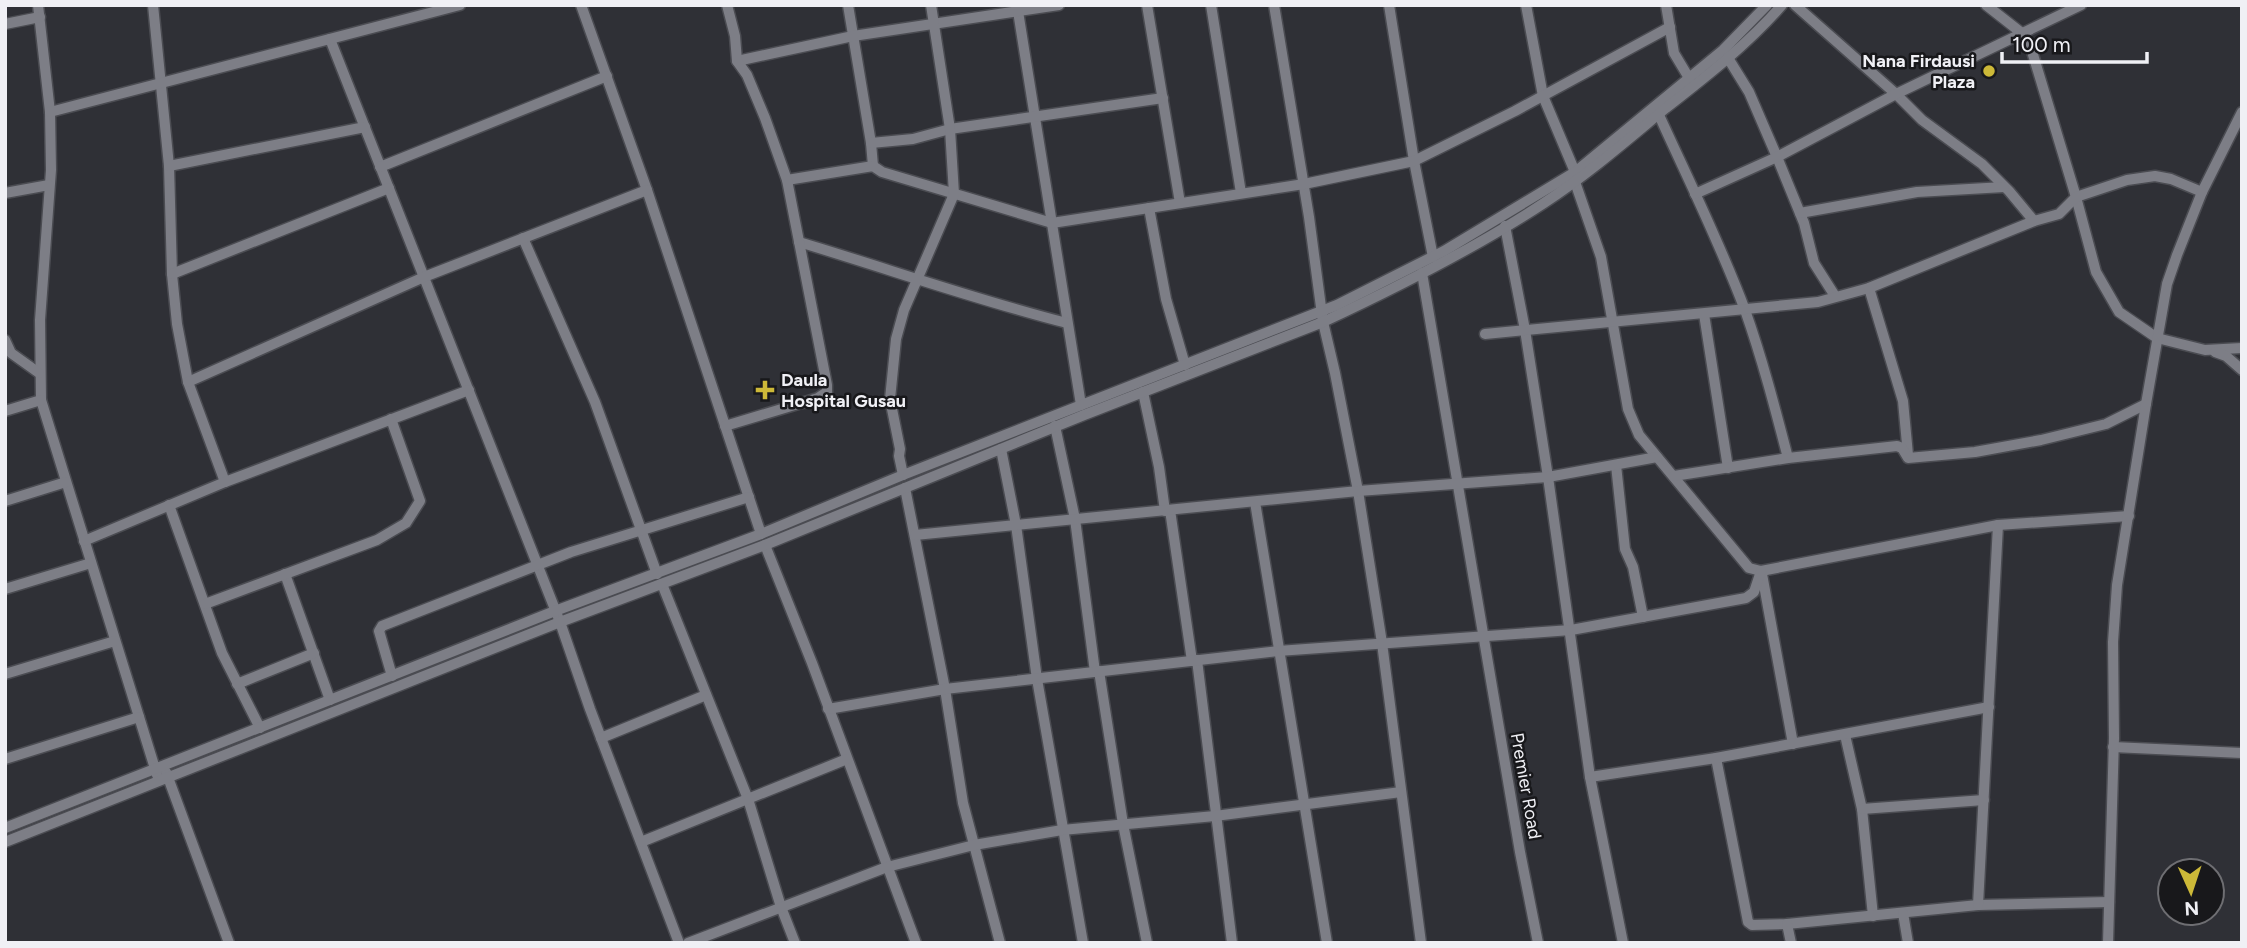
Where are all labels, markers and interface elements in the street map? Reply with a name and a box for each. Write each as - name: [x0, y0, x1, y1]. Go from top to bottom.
- scale bar: [2002, 21, 2147, 65]
- text: 100 m: [2012, 32, 2071, 57]
- place label: Nana Firdausi Plaza: [1862, 50, 1975, 93]
- marker: Nana Firdausi Plaza: [1981, 63, 1997, 79]
- place label: Daula Hospital Gusau: [781, 369, 906, 412]
- marker: Daula Hospital Gusau: [755, 380, 775, 400]
- street label: Premier Road: [1506, 731, 1546, 841]
- north arrow: [2156, 857, 2226, 927]
- text: N: [2184, 897, 2200, 920]

